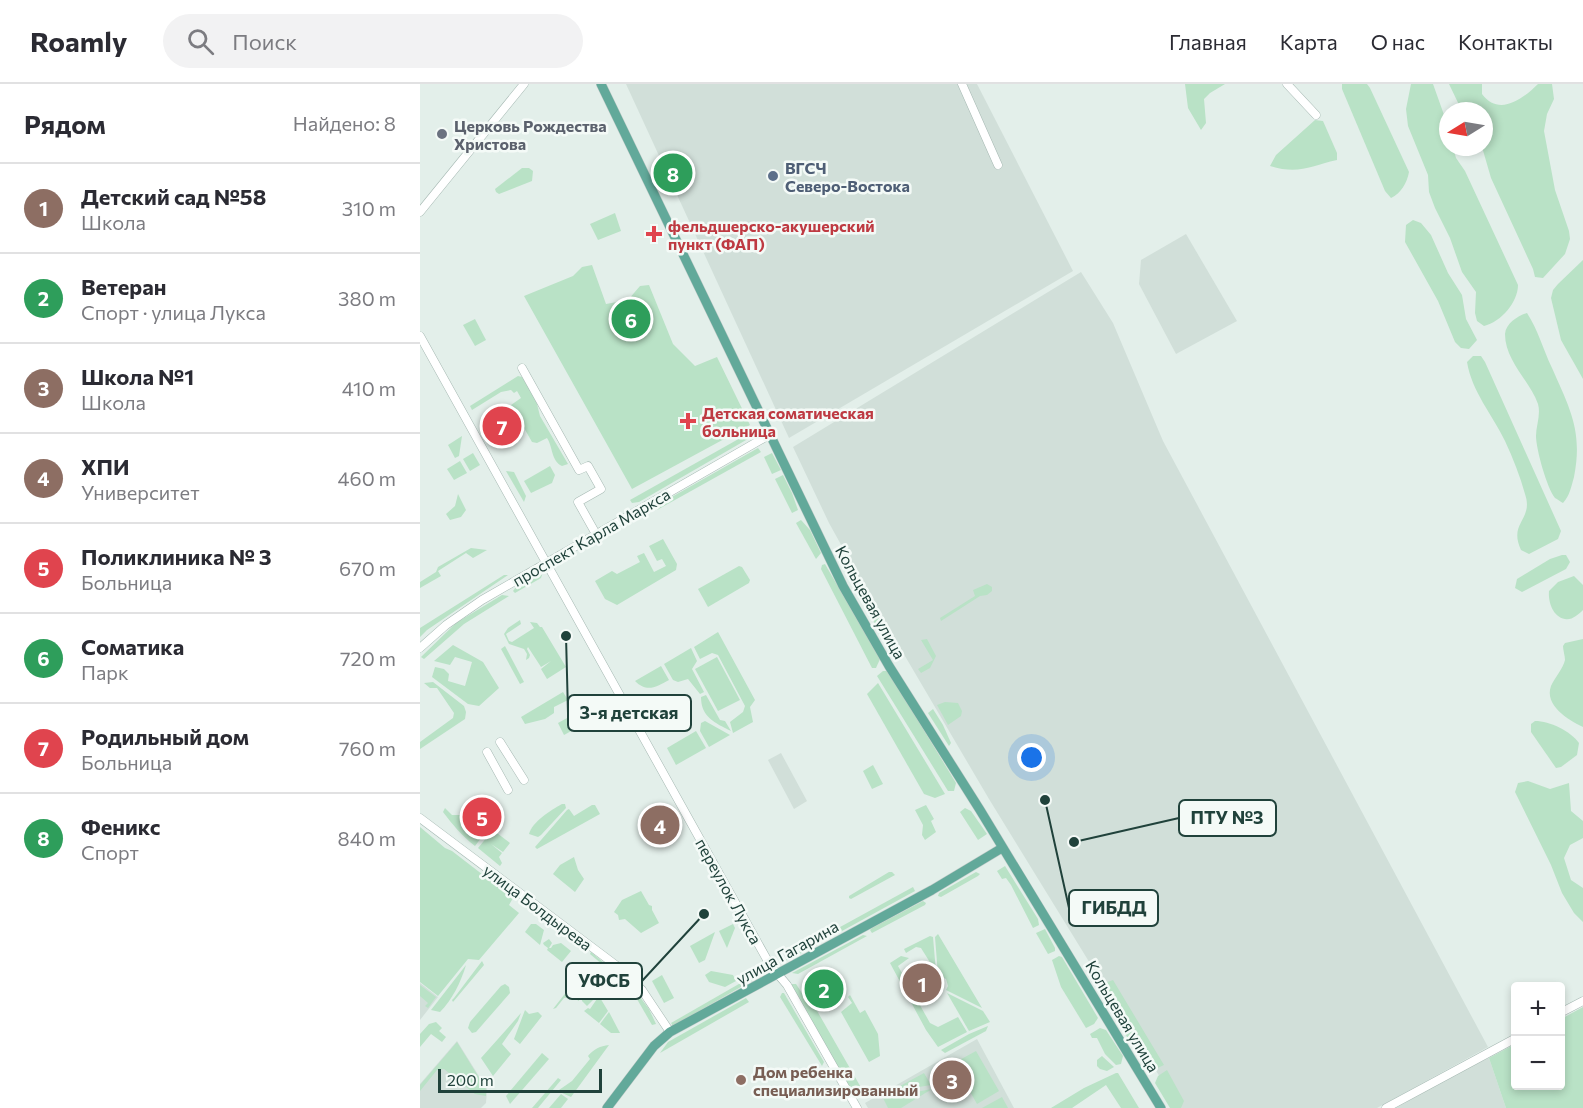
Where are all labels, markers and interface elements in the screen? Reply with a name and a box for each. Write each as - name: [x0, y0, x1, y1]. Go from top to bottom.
- search box: [163, 14, 583, 68]
- text: Roamly: [30, 24, 127, 58]
- icon: search: [184, 25, 217, 58]
- text: Поиск: [232, 28, 297, 55]
- text: Главная: [1169, 29, 1247, 54]
- text: Карта: [1280, 29, 1338, 54]
- text: О нас: [1371, 29, 1425, 54]
- text: Контакты: [1458, 29, 1553, 54]
- north arrow: [1439, 102, 1493, 156]
- text: Рядом: [24, 108, 106, 139]
- text: Найдено: 8: [293, 111, 396, 135]
- place label: Церковь Рождества Христова: [454, 116, 607, 153]
- marker: Церковь Рождества Христова: [435, 127, 449, 141]
- pin: 8: [654, 150, 692, 196]
- place label: ВГСЧ Северо-Востока: [785, 158, 910, 195]
- marker: ВГСЧ Северо-Востока: [766, 169, 780, 183]
- text: Детский сад №58: [81, 183, 266, 210]
- text: 1: [39, 196, 48, 220]
- text: 310 m: [342, 196, 396, 220]
- text: Школа: [81, 210, 146, 234]
- place label: фельдшерско-акушерский пункт (ФАП): [668, 216, 875, 253]
- marker: фельдшерско-акушерский пункт (ФАП): [645, 225, 663, 243]
- text: Ветеран: [81, 273, 166, 300]
- text: 2: [38, 286, 49, 310]
- text: 380 m: [338, 286, 396, 310]
- pin: 6: [612, 296, 650, 342]
- text: Спорт · улица Лукса: [81, 300, 266, 324]
- text: Школа №1: [81, 363, 194, 390]
- text: 3: [38, 376, 49, 400]
- text: 410 m: [342, 376, 396, 400]
- text: Школа: [81, 390, 146, 414]
- place label: Детская соматическая больница: [702, 403, 874, 440]
- pin: 7: [482, 404, 521, 448]
- marker: Детская соматическая больница: [679, 412, 697, 430]
- text: ХПИ: [81, 453, 130, 480]
- text: 4: [37, 466, 50, 490]
- text: 460 m: [338, 466, 396, 490]
- text: Университет: [81, 480, 200, 504]
- street label: проспект Карла Маркса: [509, 484, 673, 590]
- street label: Кольцевая улица: [832, 542, 910, 662]
- text: Поликлиника № 3: [81, 543, 272, 570]
- text: 5: [38, 556, 49, 580]
- text: 670 m: [339, 556, 396, 580]
- text: Больница: [81, 570, 172, 594]
- text: Соматика: [81, 633, 184, 660]
- text: 6: [37, 646, 50, 670]
- text: 720 m: [340, 646, 396, 670]
- text: Парк: [81, 660, 129, 684]
- callout: 3-я детская: [568, 695, 691, 731]
- text: 3-я детская: [580, 701, 679, 723]
- text: Родильный дом: [81, 723, 249, 750]
- text: 7: [38, 736, 49, 760]
- text: 760 m: [339, 736, 396, 760]
- your location: [1017, 743, 1046, 772]
- text: Больница: [81, 750, 172, 774]
- pin: 5: [462, 794, 502, 840]
- callout: ПТУ №3: [1179, 800, 1276, 836]
- pin: 4: [640, 802, 680, 848]
- text: ПТУ №3: [1191, 806, 1263, 828]
- text: Феникс: [81, 813, 160, 840]
- text: 8: [37, 826, 50, 850]
- text: 840 m: [338, 826, 396, 850]
- street label: переулок Лукса: [692, 835, 766, 947]
- text: Спорт: [81, 840, 139, 864]
- street label: улица Болдырева: [480, 860, 596, 954]
- callout: ГИБДД: [1069, 890, 1158, 926]
- text: ГИБДД: [1082, 896, 1147, 918]
- street label: улица Гагарина: [733, 916, 841, 988]
- street label: Кольцевая улица: [1082, 957, 1164, 1075]
- pin: 1: [902, 960, 942, 1006]
- callout: УФСБ: [566, 963, 642, 999]
- pin: 2: [804, 966, 844, 1012]
- text: УФСБ: [578, 969, 630, 991]
- map controls: [1511, 982, 1565, 1090]
- button: +: [1511, 982, 1565, 1036]
- button: −: [1511, 1036, 1565, 1090]
- pin: 3: [932, 1058, 972, 1102]
- place label: Дом ребенка специализированный: [753, 1062, 918, 1099]
- scale bar: [438, 1066, 602, 1094]
- text: 200 m: [447, 1070, 494, 1089]
- marker: Дом ребенка специализированный: [734, 1073, 748, 1087]

